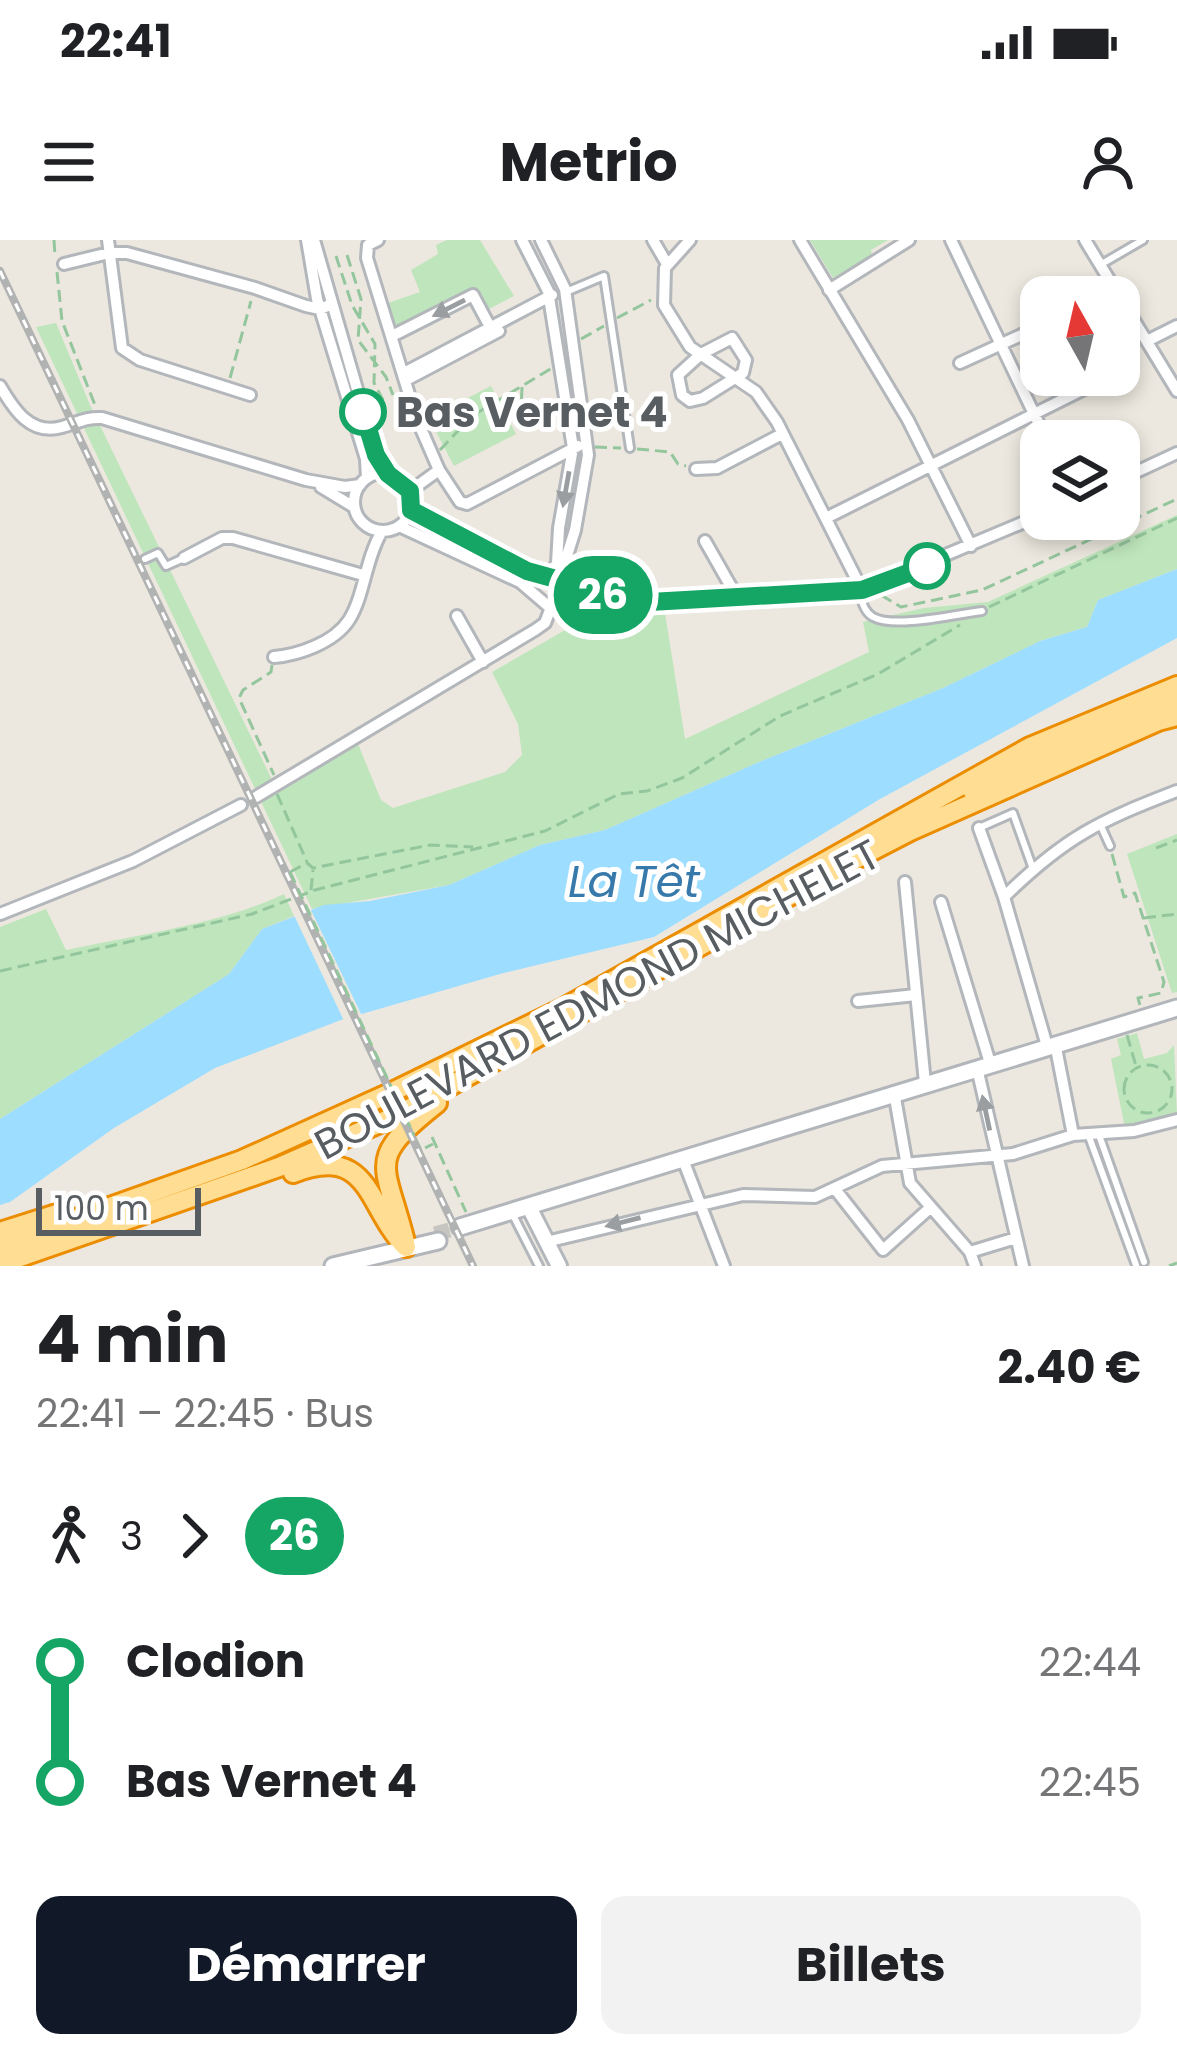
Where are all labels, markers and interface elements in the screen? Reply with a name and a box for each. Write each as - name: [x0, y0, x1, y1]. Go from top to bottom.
- text: 22:41: [60, 10, 172, 73]
- text: Metrio: [499, 124, 678, 200]
- icon: menu: [36, 129, 102, 195]
- icon: person: [1075, 129, 1141, 195]
- north arrow: [1020, 276, 1140, 396]
- map controls: [1020, 276, 1140, 540]
- one-way arrow: [432, 297, 466, 317]
- place label: Bas Vernet 4: [396, 383, 668, 442]
- marker: Bas Vernet 4: [341, 390, 385, 434]
- button: layers: [1020, 420, 1140, 540]
- one-way arrow: [556, 471, 574, 509]
- unlabelled marker: [905, 544, 949, 588]
- line badge: 26: [549, 556, 657, 634]
- text: 26: [578, 565, 628, 624]
- street label: BOULEVARD EDMOND MICHELET: [304, 825, 890, 1174]
- water label: La Têt: [568, 850, 701, 913]
- one-way arrow: [976, 1093, 995, 1131]
- scale bar: [36, 1182, 201, 1235]
- text: 100 m: [54, 1185, 149, 1232]
- one-way arrow: [604, 1213, 641, 1232]
- text: 4 min: [36, 1293, 229, 1385]
- text: 2.40 €: [997, 1336, 1141, 1399]
- text: 22:41 – 22:45 · Bus: [36, 1386, 374, 1441]
- icon: walk: [36, 1503, 102, 1569]
- icon: forward: [161, 1503, 227, 1569]
- text: 26: [269, 1506, 320, 1565]
- text: 3: [120, 1509, 143, 1564]
- text: Clodion: [126, 1630, 305, 1693]
- text: 22:44: [1039, 1635, 1141, 1690]
- text: Bas Vernet 4: [126, 1750, 417, 1813]
- text: 22:45: [1039, 1755, 1141, 1810]
- button: Démarrer: [36, 1896, 577, 2034]
- button: Billets: [601, 1896, 1141, 2034]

